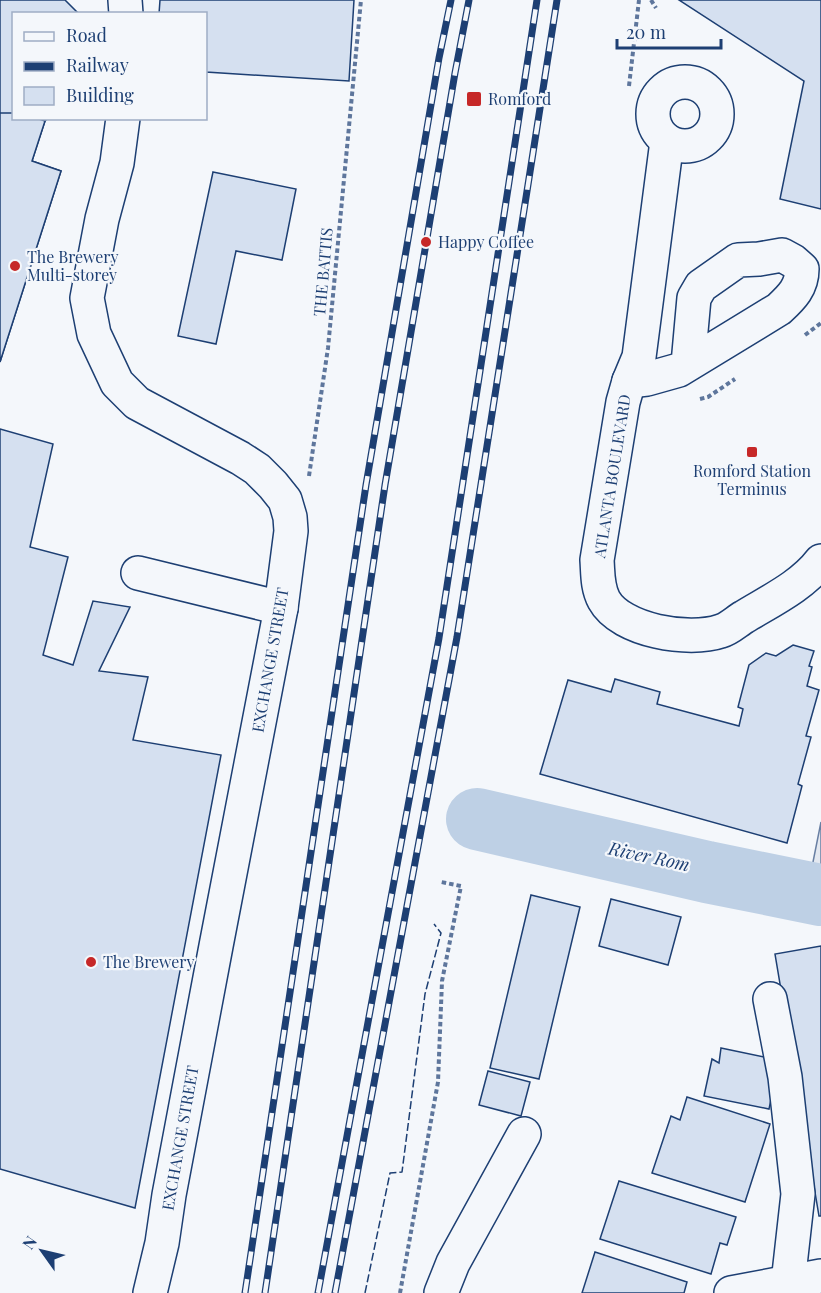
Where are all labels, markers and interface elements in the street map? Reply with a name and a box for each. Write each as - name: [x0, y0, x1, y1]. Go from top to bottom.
- legend: [12, 12, 207, 120]
- scale bar: [617, 12, 720, 50]
- text: 20 m: [626, 20, 666, 44]
- text: Road: [66, 23, 107, 47]
- text: Railway: [66, 53, 129, 77]
- text: Building: [66, 83, 134, 107]
- place label: Romford: [488, 88, 551, 109]
- marker: Romford: [465, 90, 483, 108]
- street label: THE BATTIS: [308, 227, 337, 317]
- place label: Happy Coffee: [438, 231, 534, 252]
- marker: Happy Coffee: [419, 235, 433, 249]
- place label: The Brewery Multi-storey: [27, 246, 119, 285]
- marker: The Brewery Multi-storey: [8, 259, 22, 273]
- street label: ATLANTA BOULEVARD: [588, 393, 635, 560]
- marker: Romford Station Terminus: [745, 445, 759, 459]
- place label: Romford Station Terminus: [693, 460, 812, 499]
- street label: EXCHANGE STREET: [246, 586, 293, 734]
- water label: River Rom: [606, 836, 692, 876]
- place label: The Brewery: [103, 951, 195, 972]
- marker: The Brewery: [84, 955, 98, 969]
- street label: EXCHANGE STREET: [156, 1064, 203, 1212]
- north arrow: [12, 1221, 72, 1281]
- text: N: [17, 1231, 41, 1253]

